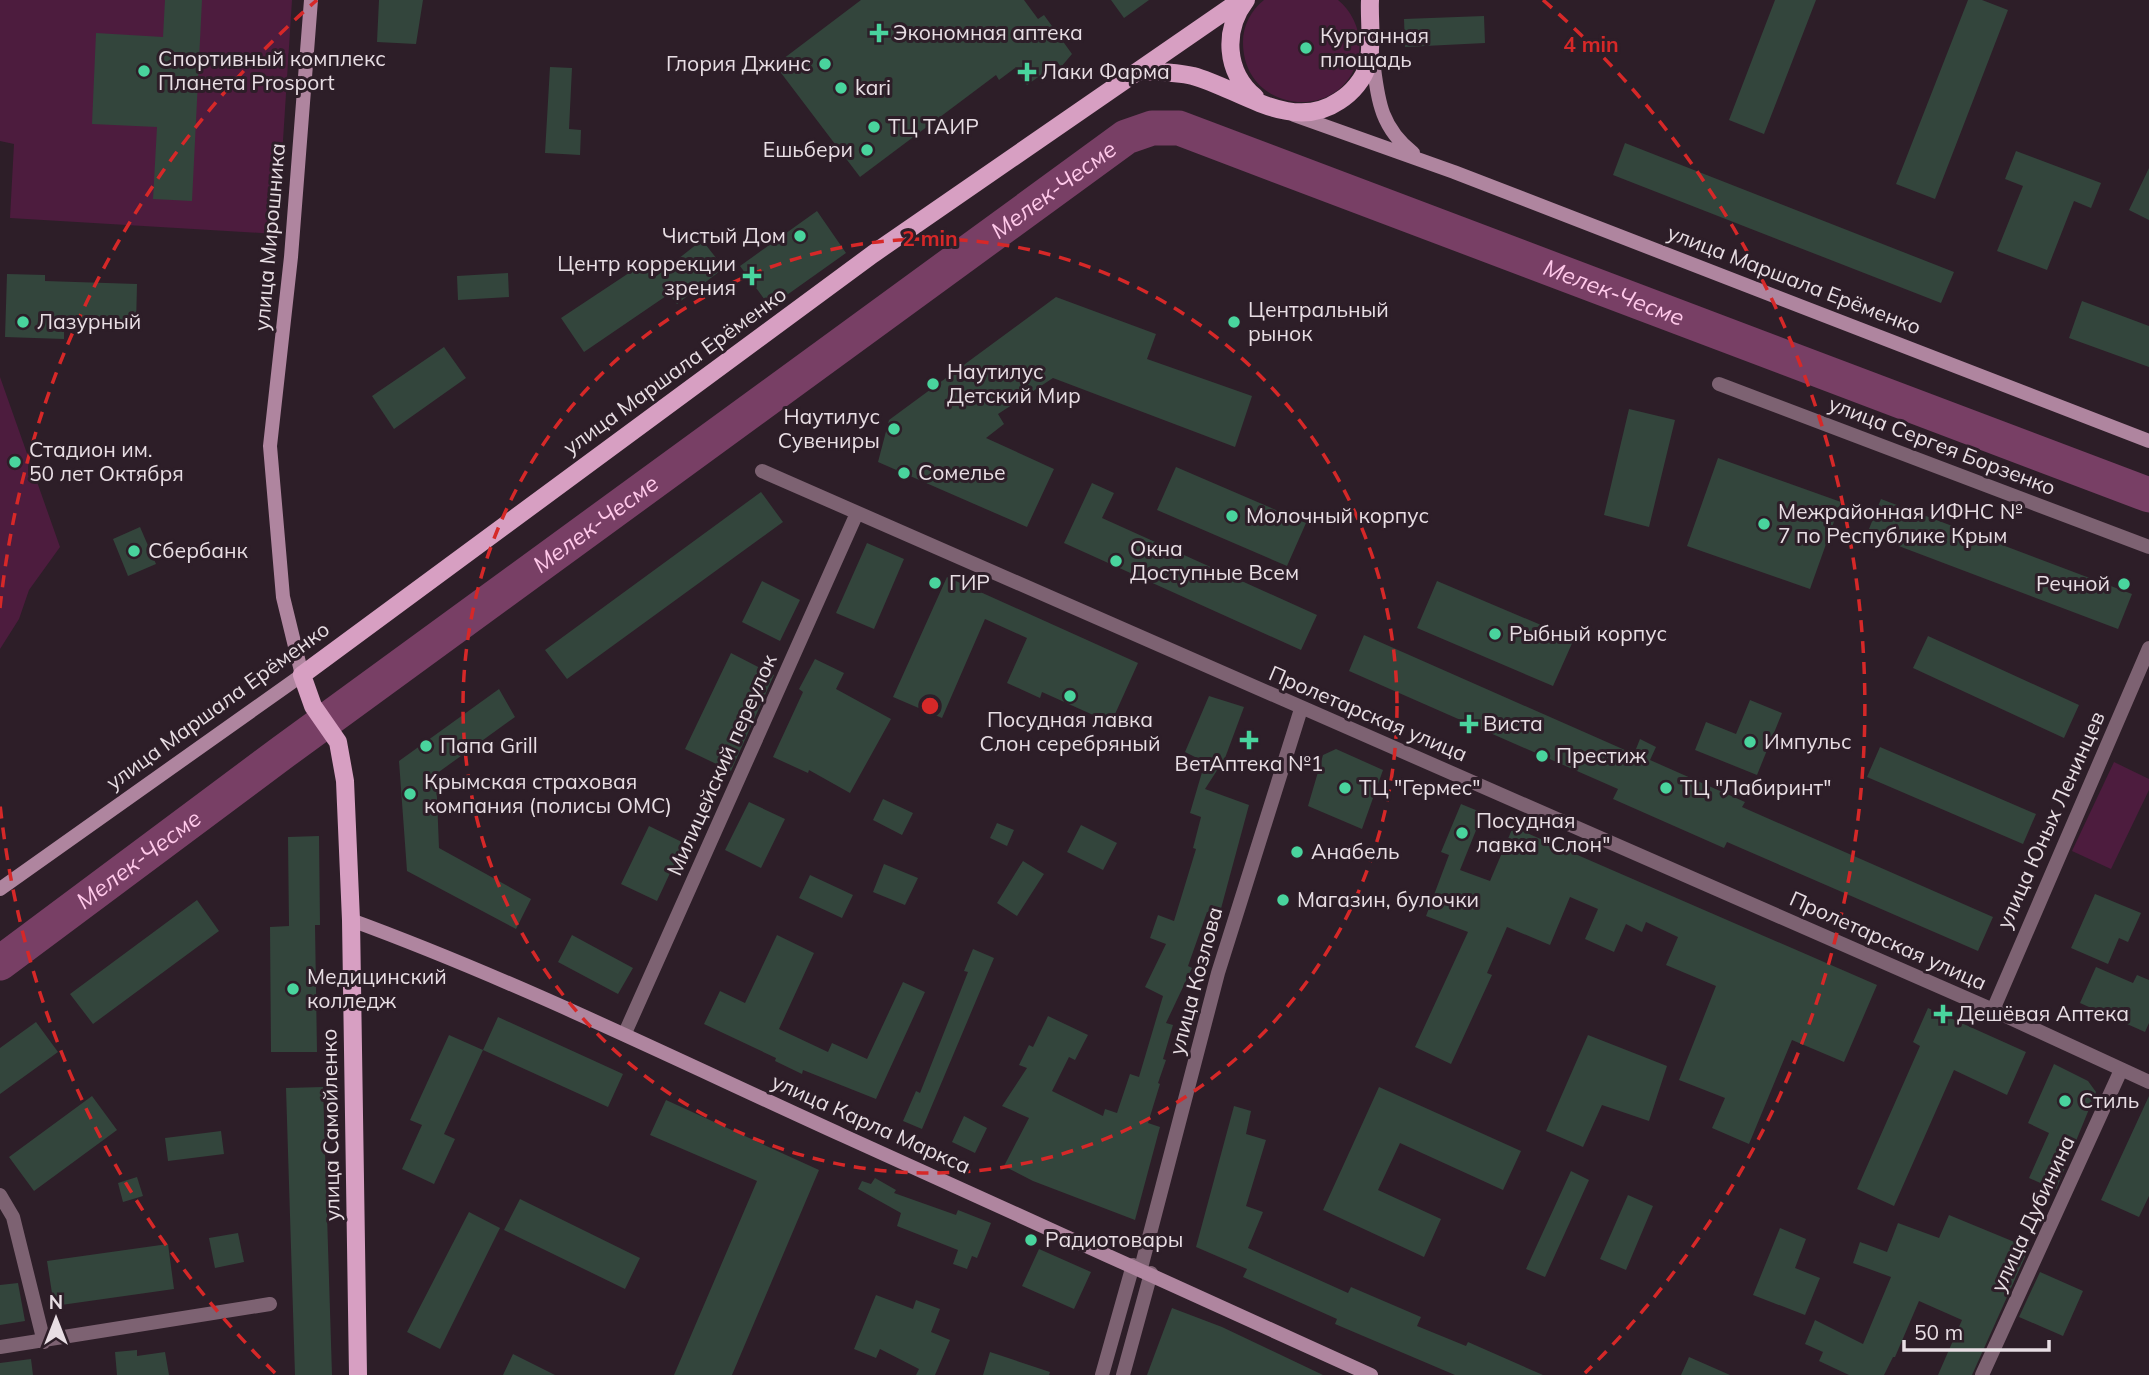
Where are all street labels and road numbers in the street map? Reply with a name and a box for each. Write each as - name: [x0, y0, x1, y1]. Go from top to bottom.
- street label: улица Мирошника: [248, 142, 290, 332]
- street label: улица Маршала Ерёменко: [1664, 219, 1925, 339]
- street label: улица Маршала Ерёменко: [558, 280, 791, 460]
- street label: улица Сергея Борзенко: [1825, 390, 2059, 500]
- street label: улица Маршала Ерёменко: [101, 615, 334, 795]
- street label: Милицейский переулок: [660, 649, 782, 879]
- street label: Пролетарская улица: [1265, 660, 1471, 767]
- street label: улица Юных Ленинцев: [1990, 707, 2110, 932]
- street label: Пролетарская улица: [1786, 885, 1991, 995]
- street label: улица Козлова: [1163, 904, 1227, 1058]
- street label: улица Самойленко: [315, 1029, 345, 1221]
- street label: улица Карла Маркса: [768, 1068, 975, 1179]
- street label: улица Дубинина: [1984, 1131, 2080, 1296]

